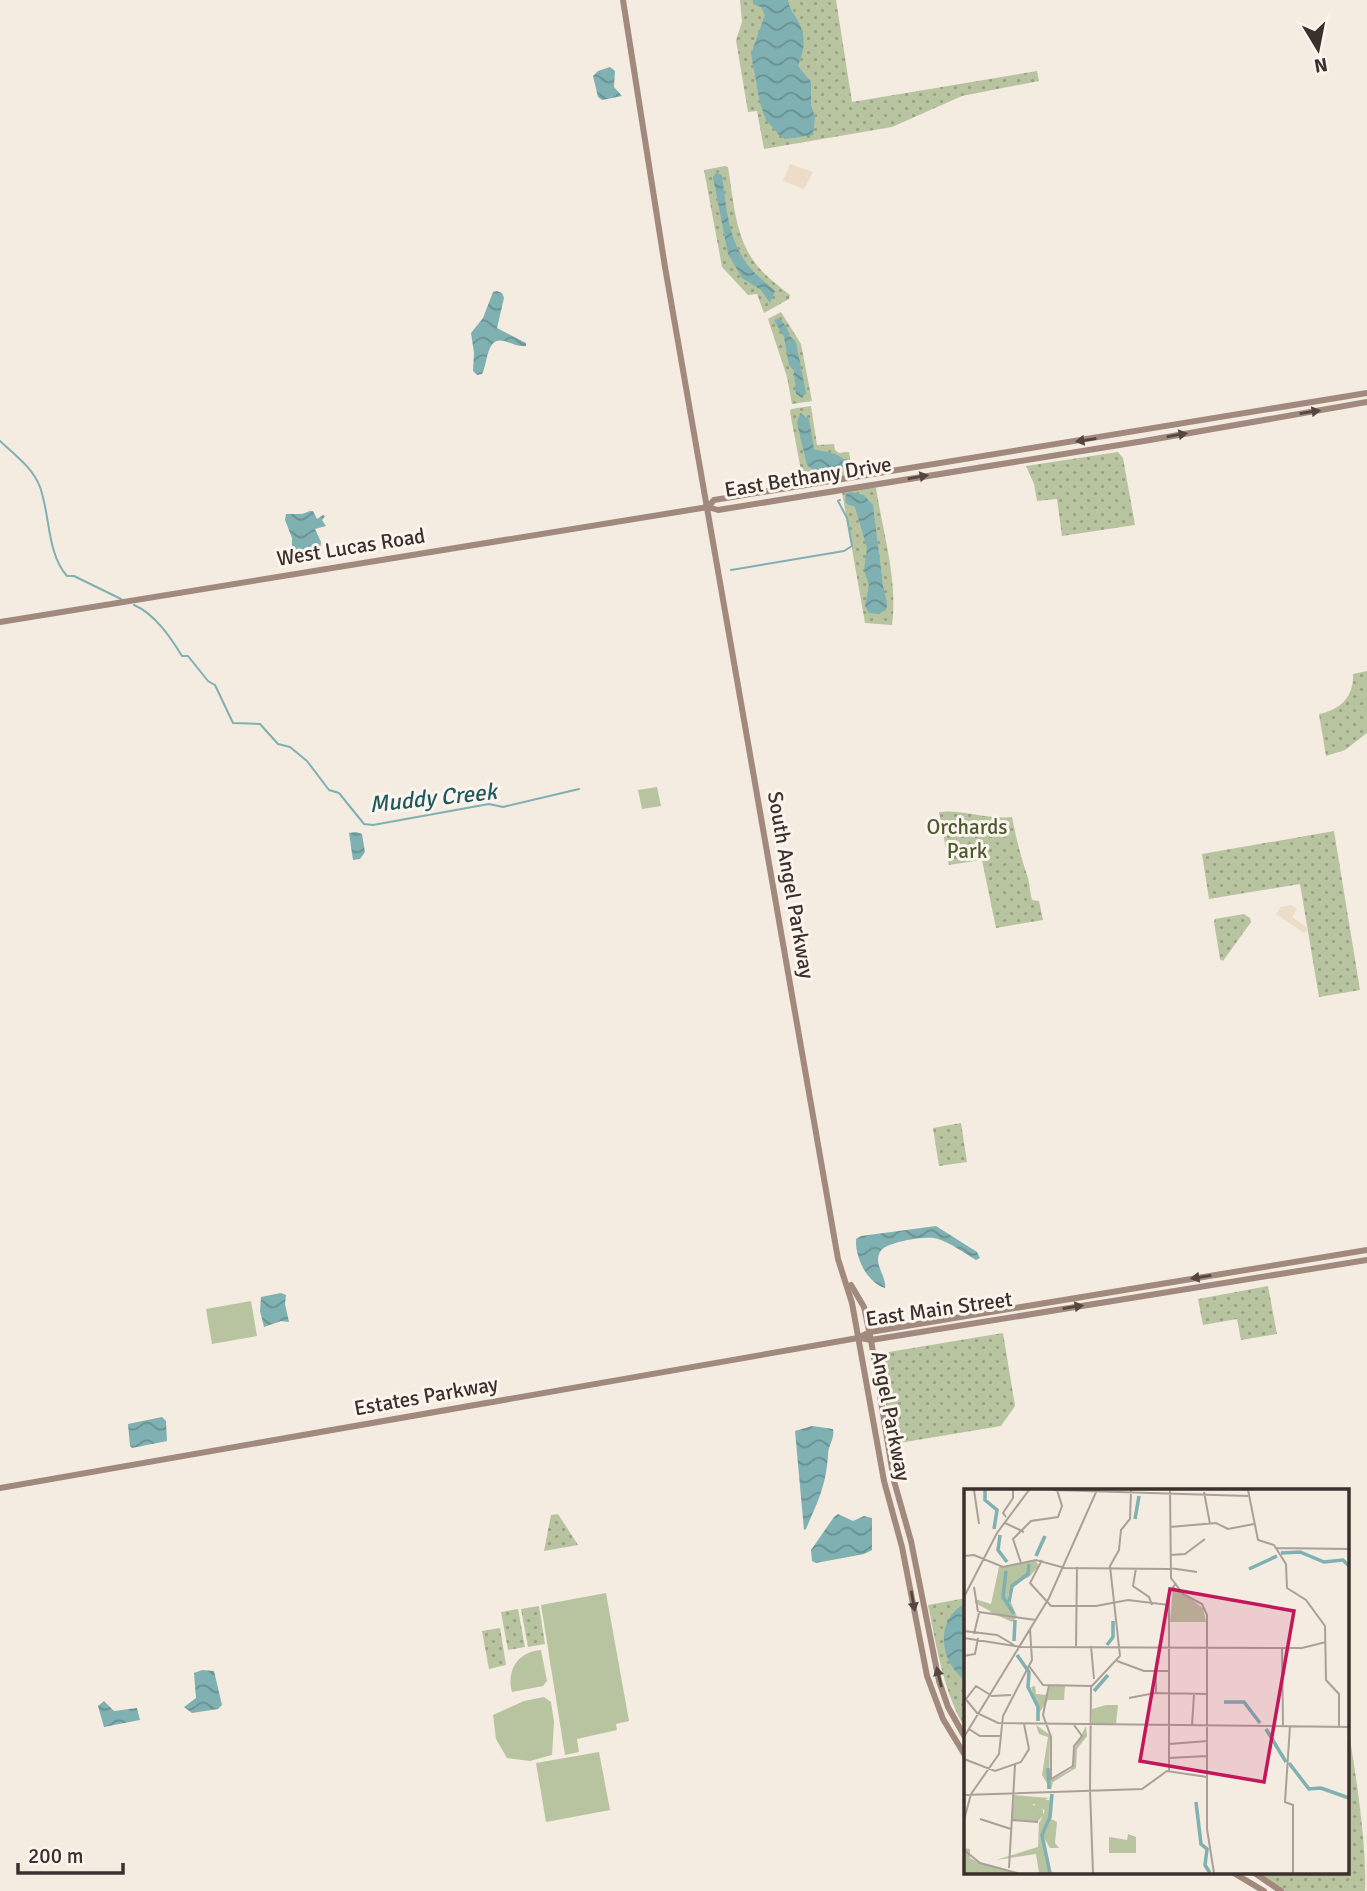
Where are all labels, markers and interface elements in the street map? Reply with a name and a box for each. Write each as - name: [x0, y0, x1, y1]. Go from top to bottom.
- north arrow: [1283, 14, 1353, 84]
- text: N: [1312, 52, 1329, 78]
- one-way arrow: [1299, 406, 1321, 417]
- one-way arrow: [1166, 429, 1188, 440]
- one-way arrow: [1075, 435, 1097, 446]
- street label: East Bethany Drive: [723, 451, 893, 503]
- one-way arrow: [907, 471, 929, 482]
- street label: West Lucas Road: [275, 522, 427, 572]
- water label: Muddy Creek: [368, 777, 501, 819]
- street label: South Angel Parkway: [762, 789, 820, 981]
- park label: Orchards Park: [927, 814, 1007, 864]
- one-way arrow: [1190, 1272, 1212, 1283]
- street label: East Main Street: [864, 1286, 1014, 1332]
- one-way arrow: [1062, 1301, 1084, 1312]
- street label: Angel Parkway: [866, 1349, 916, 1484]
- street label: Estates Parkway: [352, 1371, 500, 1421]
- inset map: [964, 1489, 1350, 1874]
- one-way arrow: [908, 1590, 919, 1612]
- one-way arrow: [933, 1666, 944, 1688]
- scale bar: [18, 1832, 122, 1876]
- text: 200 m: [28, 1843, 83, 1869]

